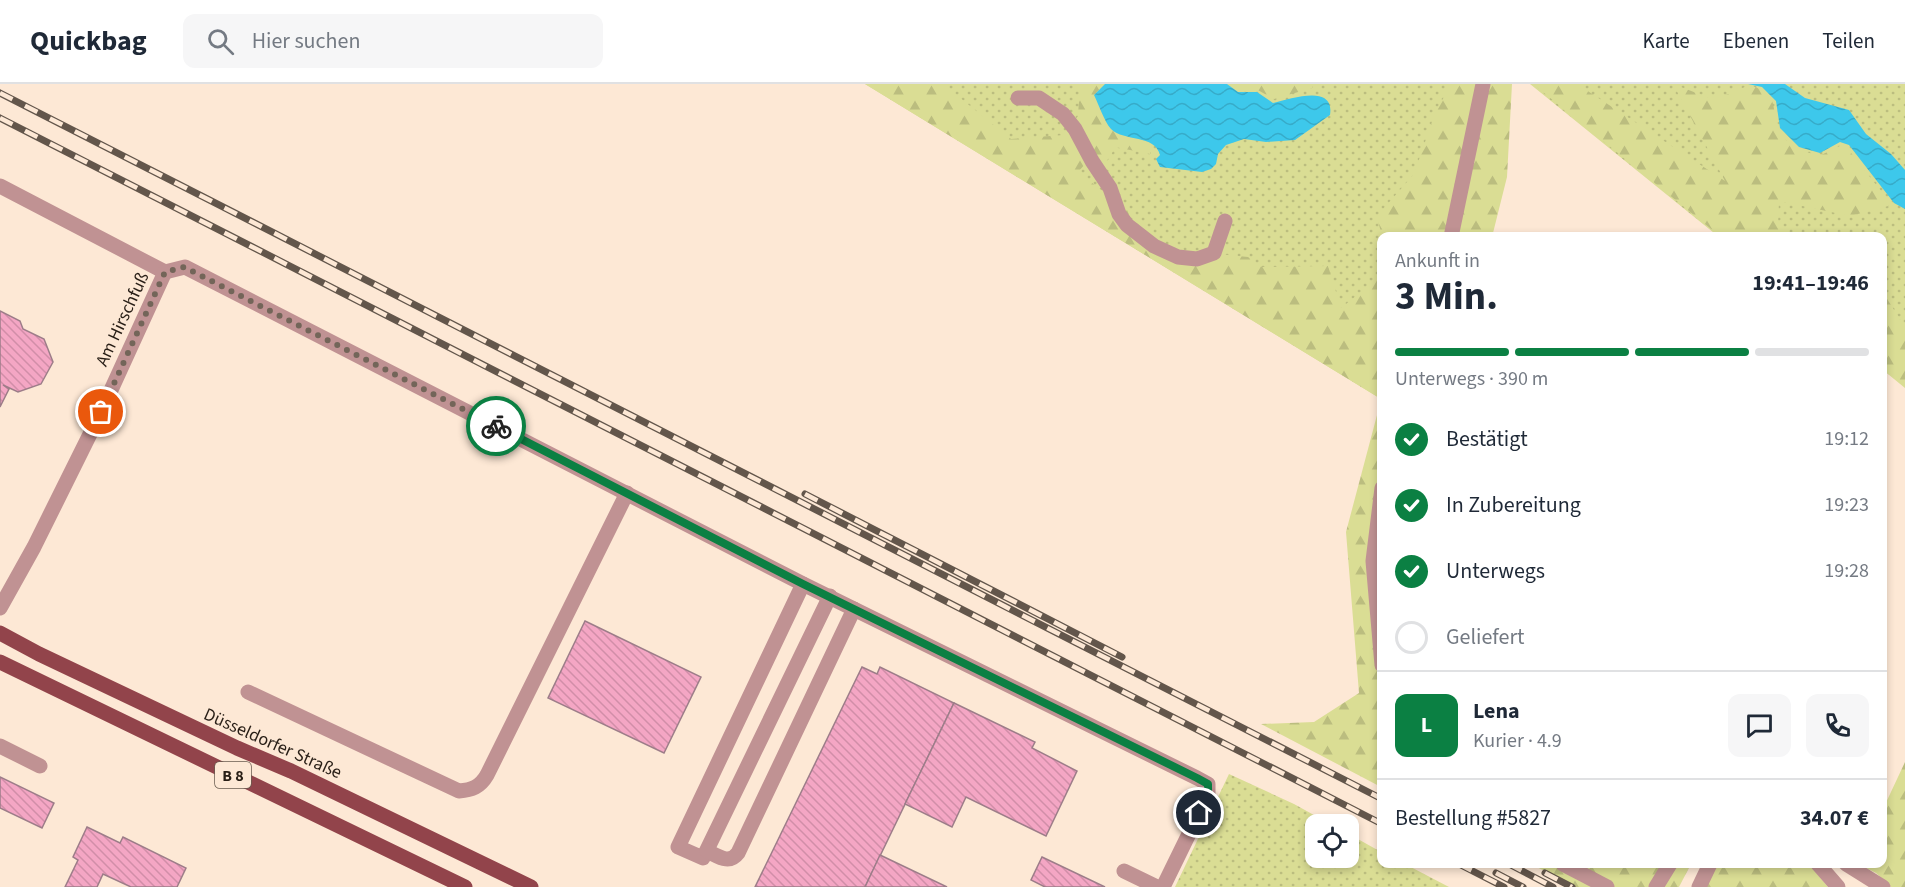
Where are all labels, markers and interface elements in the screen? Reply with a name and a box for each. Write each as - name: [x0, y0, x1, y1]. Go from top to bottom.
- search box: [183, 14, 603, 68]
- text: Quickbag: [30, 21, 147, 61]
- icon: search: [204, 25, 237, 58]
- text: Hier suchen: [252, 25, 361, 57]
- text: Karte: [1643, 26, 1690, 56]
- text: Ebenen: [1723, 26, 1789, 56]
- text: Teilen: [1822, 26, 1875, 56]
- text: Ankunft in: [1395, 247, 1480, 275]
- text: 19:41–19:46: [1752, 267, 1869, 299]
- street label: Am Hirschfuß: [90, 268, 155, 371]
- text: 3 Min.: [1395, 269, 1498, 325]
- text: Unterwegs · 390 m: [1395, 365, 1548, 393]
- pin: [75, 386, 126, 437]
- icon: bag: [84, 395, 117, 428]
- courier: [466, 396, 526, 456]
- icon: bike: [480, 410, 513, 443]
- icon: check: [1395, 423, 1428, 456]
- text: Bestätigt: [1446, 423, 1528, 455]
- text: 19:12: [1824, 425, 1869, 453]
- icon: check: [1395, 489, 1428, 522]
- text: In Zubereitung: [1446, 489, 1581, 521]
- text: 19:23: [1824, 491, 1869, 519]
- icon: check: [1395, 555, 1428, 588]
- text: Unterwegs: [1446, 555, 1545, 587]
- text: 19:28: [1824, 557, 1869, 585]
- text: Geliefert: [1446, 621, 1525, 653]
- button: chat: [1728, 694, 1791, 757]
- button: phone: [1806, 694, 1869, 757]
- text: Lena: [1473, 695, 1520, 727]
- street label: Düsseldorfer Straße: [200, 702, 346, 785]
- text: L: [1421, 709, 1432, 741]
- text: Kurier · 4.9: [1473, 727, 1562, 755]
- road number: B 8: [215, 762, 251, 788]
- pin: [1173, 787, 1224, 838]
- icon: home: [1182, 796, 1215, 829]
- text: Bestellung #5827: [1395, 802, 1551, 834]
- text: 34.07 €: [1800, 802, 1869, 834]
- map controls: [1305, 814, 1359, 868]
- button: locate: [1305, 814, 1359, 868]

